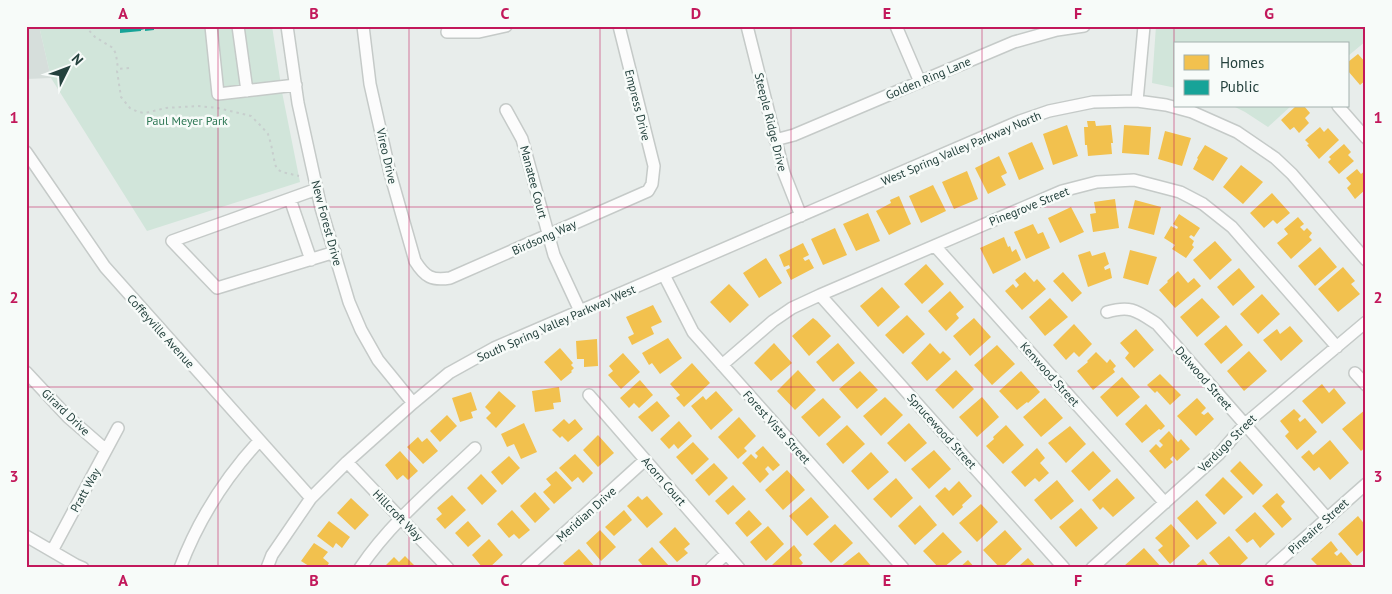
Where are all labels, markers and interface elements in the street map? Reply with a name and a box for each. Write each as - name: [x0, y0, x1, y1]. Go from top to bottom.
- text: A: [118, 3, 128, 23]
- text: B: [309, 3, 319, 23]
- text: C: [501, 3, 510, 23]
- text: D: [691, 3, 701, 23]
- text: E: [883, 3, 891, 23]
- text: F: [1074, 3, 1082, 23]
- text: G: [1264, 3, 1274, 23]
- north arrow: [42, 42, 92, 92]
- legend: [1174, 42, 1350, 108]
- text: N: [68, 50, 87, 69]
- street label: Golden Ring Lane: [883, 53, 973, 103]
- text: Homes: [1220, 53, 1264, 72]
- street label: Empress Drive: [622, 68, 654, 142]
- street label: Steeple Ridge Drive: [751, 71, 791, 173]
- text: Public: [1220, 77, 1259, 96]
- text: 1: [9, 107, 19, 127]
- street label: West Spring Valley Parkway North: [879, 107, 1043, 189]
- text: 1: [1373, 107, 1383, 127]
- park label: Paul Meyer Park: [146, 113, 228, 128]
- street label: Vireo Drive: [373, 126, 401, 185]
- street label: Manatee Court: [517, 144, 551, 220]
- street label: New Forest Drive: [308, 179, 346, 267]
- street label: Pinegrove Street: [987, 183, 1071, 229]
- street label: Birdsong Way: [509, 216, 579, 258]
- street label: South Spring Valley Parkway West: [474, 281, 638, 365]
- text: 2: [9, 287, 19, 307]
- text: 2: [1373, 287, 1383, 307]
- street label: Coffeyville Avenue: [124, 291, 198, 371]
- street label: Kenwood Street: [1017, 339, 1083, 409]
- street label: Delwood Street: [1172, 343, 1236, 413]
- street label: Girard Drive: [39, 385, 93, 439]
- street label: Forest Vista Street: [740, 387, 814, 467]
- street label: Sprucewood Street: [904, 390, 980, 472]
- street label: Verdugo Street: [1194, 411, 1259, 476]
- street label: Acorn Court: [639, 453, 689, 509]
- street label: Pratt Way: [67, 465, 103, 515]
- text: 3: [9, 466, 19, 486]
- text: 3: [1373, 466, 1383, 486]
- street label: Meridian Drive: [553, 483, 619, 545]
- street label: Hillcroft Way: [370, 486, 427, 544]
- street label: Pineaire Street: [1285, 495, 1351, 557]
- text: A: [118, 570, 128, 590]
- text: B: [309, 570, 319, 590]
- text: C: [501, 570, 510, 590]
- text: D: [691, 570, 701, 590]
- text: E: [883, 570, 891, 590]
- text: F: [1074, 570, 1082, 590]
- text: G: [1264, 570, 1274, 590]

